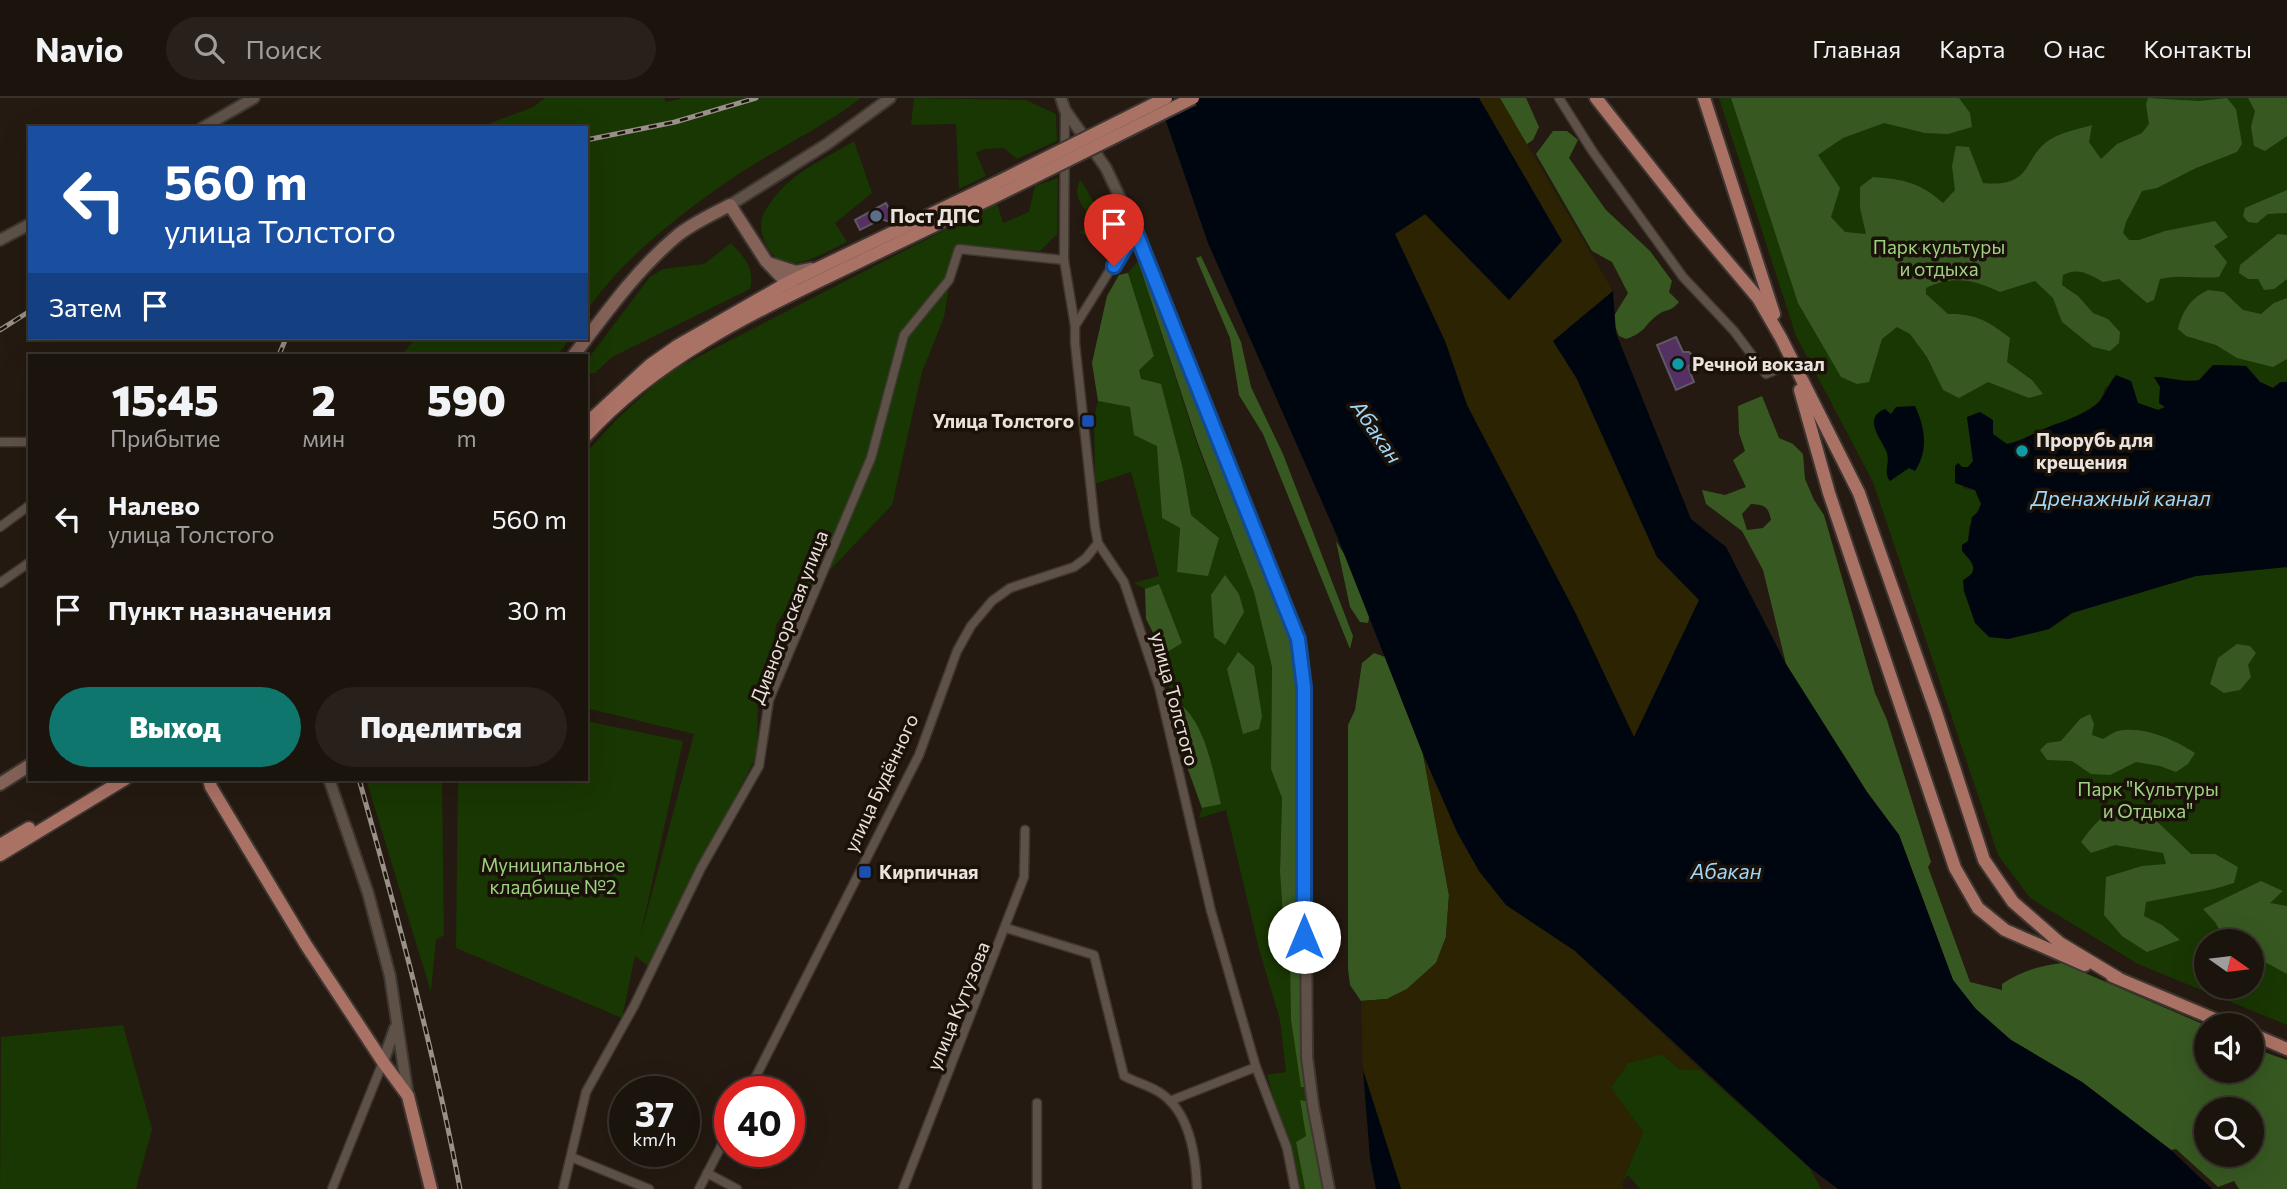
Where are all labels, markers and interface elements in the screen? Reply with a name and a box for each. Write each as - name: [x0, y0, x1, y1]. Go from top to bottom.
- search box: [166, 17, 656, 80]
- text: Navio: [35, 28, 124, 69]
- icon: search: [190, 29, 228, 67]
- text: Поиск: [246, 33, 322, 64]
- text: Главная: [1812, 34, 1901, 63]
- text: Карта: [1939, 34, 2005, 63]
- text: О нас: [2043, 34, 2105, 63]
- text: Контакты: [2143, 34, 2252, 63]
- text: 560 m: [164, 150, 307, 210]
- icon: left: [49, 154, 140, 245]
- pin: [1084, 194, 1144, 266]
- place label: Пост ДПС: [890, 204, 980, 227]
- icon: arrive: [1095, 205, 1133, 243]
- marker: Пост ДПС: [868, 208, 884, 224]
- text: улица Толстого: [164, 210, 396, 250]
- park label: Парк культуры и отдыха: [1873, 235, 2005, 280]
- icon: arrive: [136, 287, 174, 325]
- text: Затем: [49, 291, 122, 322]
- place label: Речной вокзал: [1692, 352, 1825, 375]
- marker: Речной вокзал: [1670, 356, 1686, 372]
- text: 15:45: [112, 373, 219, 425]
- text: 2: [312, 373, 336, 425]
- text: 590: [427, 373, 506, 425]
- water label: Абакан: [1346, 394, 1408, 468]
- place label: Улица Толстого: [933, 409, 1074, 432]
- marker: Улица Толстого: [1080, 413, 1096, 429]
- text: Прибытие: [110, 424, 220, 452]
- text: мин: [302, 424, 345, 452]
- text: m: [456, 424, 477, 452]
- place label: Прорубь для крещения: [2036, 428, 2153, 473]
- marker: Прорубь для крещения: [2014, 443, 2030, 459]
- water label: Дренажный канал: [2029, 485, 2211, 510]
- text: Налево: [108, 489, 200, 520]
- icon: left: [49, 500, 87, 538]
- text: 560 m: [492, 503, 567, 534]
- text: улица Толстого: [108, 520, 275, 548]
- street label: Дивногорская улица: [745, 527, 832, 707]
- icon: arrive: [49, 591, 87, 629]
- text: Пункт назначения: [108, 594, 332, 625]
- text: 30 m: [508, 594, 567, 625]
- street label: улица Толстого: [1147, 629, 1204, 768]
- button: Выход: [49, 687, 301, 767]
- button: Поделиться: [315, 687, 567, 767]
- street label: улица Будённого: [838, 710, 923, 856]
- park label: Парк "Культуры и Отдыха": [2077, 777, 2219, 822]
- park label: Муниципальное кладбище №2: [481, 853, 625, 898]
- water label: Абакан: [1689, 858, 1762, 883]
- place label: Кирпичная: [879, 860, 979, 883]
- marker: Кирпичная: [857, 864, 873, 880]
- position arrow: [1267, 900, 1341, 974]
- north arrow: [2194, 929, 2264, 999]
- map controls: [2194, 929, 2264, 1167]
- street label: улица Кутузова: [921, 938, 994, 1074]
- button: sound: [2194, 1013, 2264, 1083]
- speed limit sign: 40: [714, 1076, 805, 1167]
- text: 37: [635, 1091, 674, 1134]
- button: search: [2194, 1097, 2264, 1167]
- text: km/h: [633, 1128, 676, 1150]

